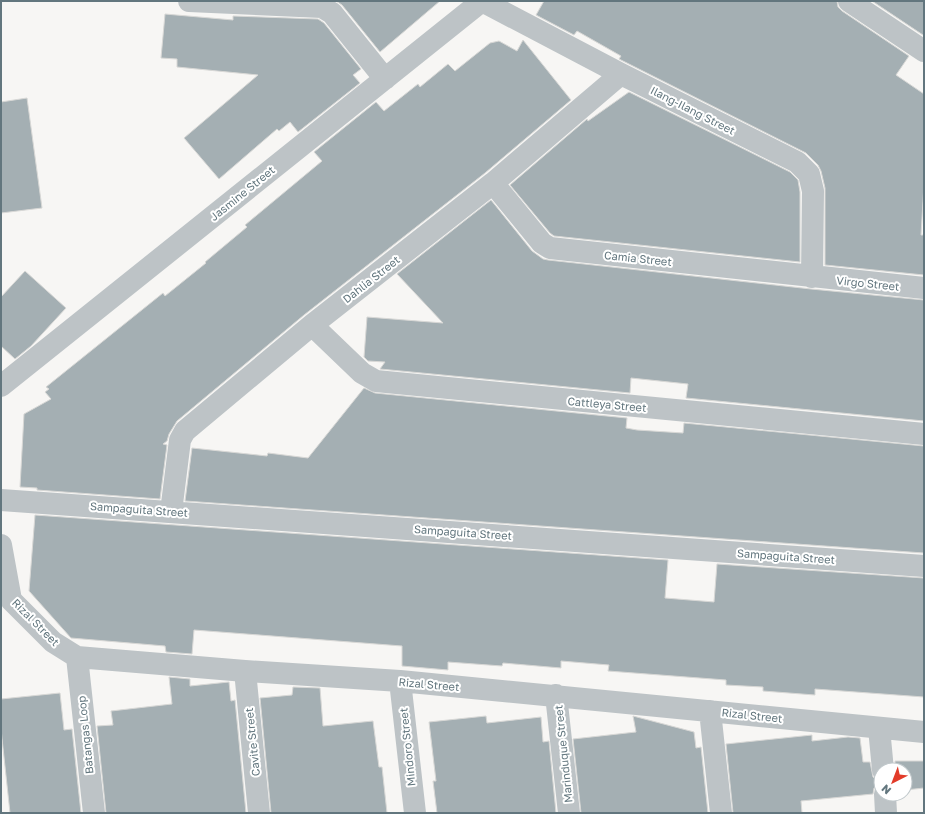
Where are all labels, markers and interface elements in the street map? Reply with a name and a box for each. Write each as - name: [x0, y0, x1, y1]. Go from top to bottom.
- street label: Ilang-Ilang Street: [649, 83, 737, 137]
- street label: Jasmine Street: [207, 163, 277, 223]
- street label: Camia Street: [604, 248, 672, 268]
- street label: Dahlia Street: [340, 253, 402, 305]
- street label: Virgo Street: [836, 273, 900, 293]
- street label: Cattleya Street: [567, 394, 647, 414]
- street label: Sampaguita Street: [90, 499, 188, 519]
- street label: Sampaguita Street: [414, 522, 512, 542]
- street label: Sampaguita Street: [737, 546, 835, 566]
- street label: Rizal Street: [10, 596, 62, 648]
- street label: Rizal Street: [398, 675, 460, 693]
- street label: Batangas Loop: [74, 695, 96, 775]
- street label: Marinduque Street: [551, 704, 575, 804]
- street label: Rizal Street: [721, 705, 783, 725]
- street label: Cavite Street: [242, 707, 262, 777]
- street label: Mindoro Street: [396, 707, 418, 787]
- north arrow: [873, 762, 913, 802]
- text: N: [879, 782, 893, 797]

